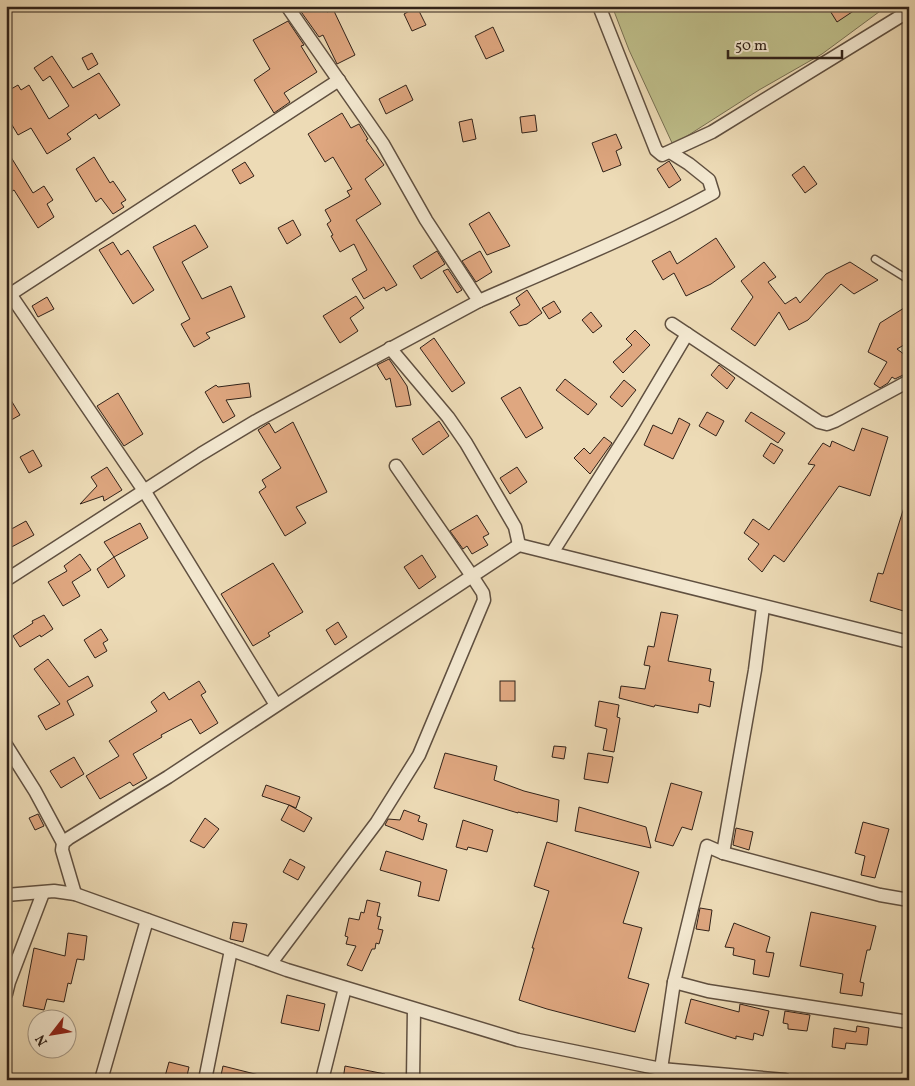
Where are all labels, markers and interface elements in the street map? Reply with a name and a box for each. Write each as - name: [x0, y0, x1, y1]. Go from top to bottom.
- scale bar: [728, 28, 841, 60]
- text: 50 m: [735, 36, 767, 57]
- north arrow: [28, 1008, 78, 1058]
- text: N: [31, 1031, 53, 1049]

